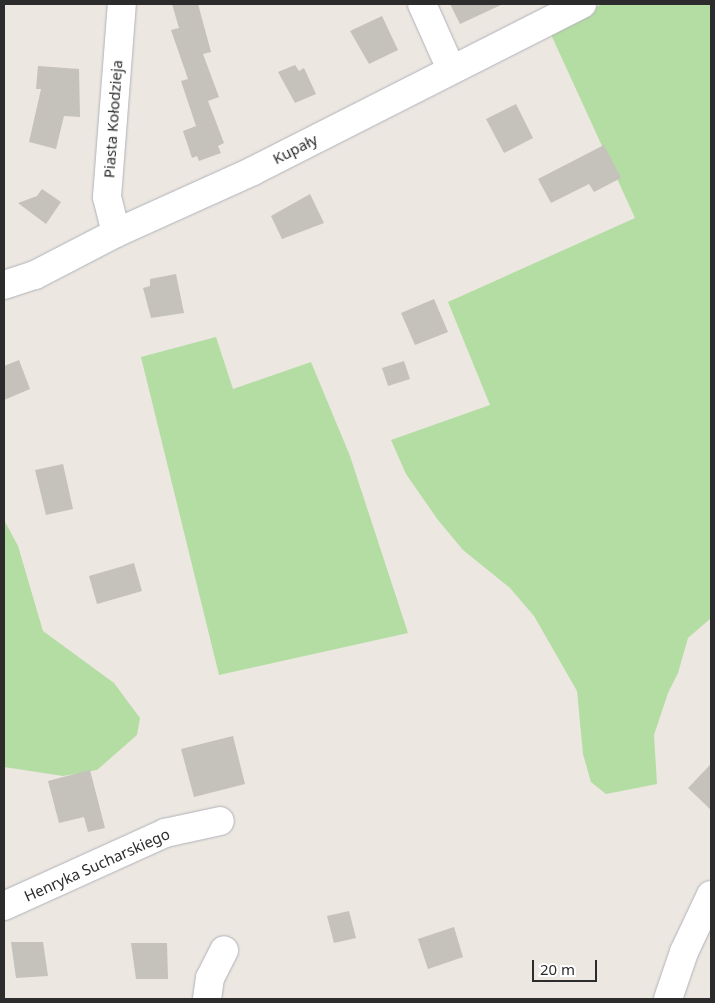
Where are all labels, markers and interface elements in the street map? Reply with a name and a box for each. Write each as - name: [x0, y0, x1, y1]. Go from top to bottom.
- street label: Piasta Kołodzieja: [100, 59, 126, 179]
- street label: Kupały: [270, 130, 320, 168]
- street label: Henryka Sucharskiego: [21, 825, 173, 905]
- scale bar: [535, 950, 600, 982]
- text: 20 m: [540, 959, 575, 979]

